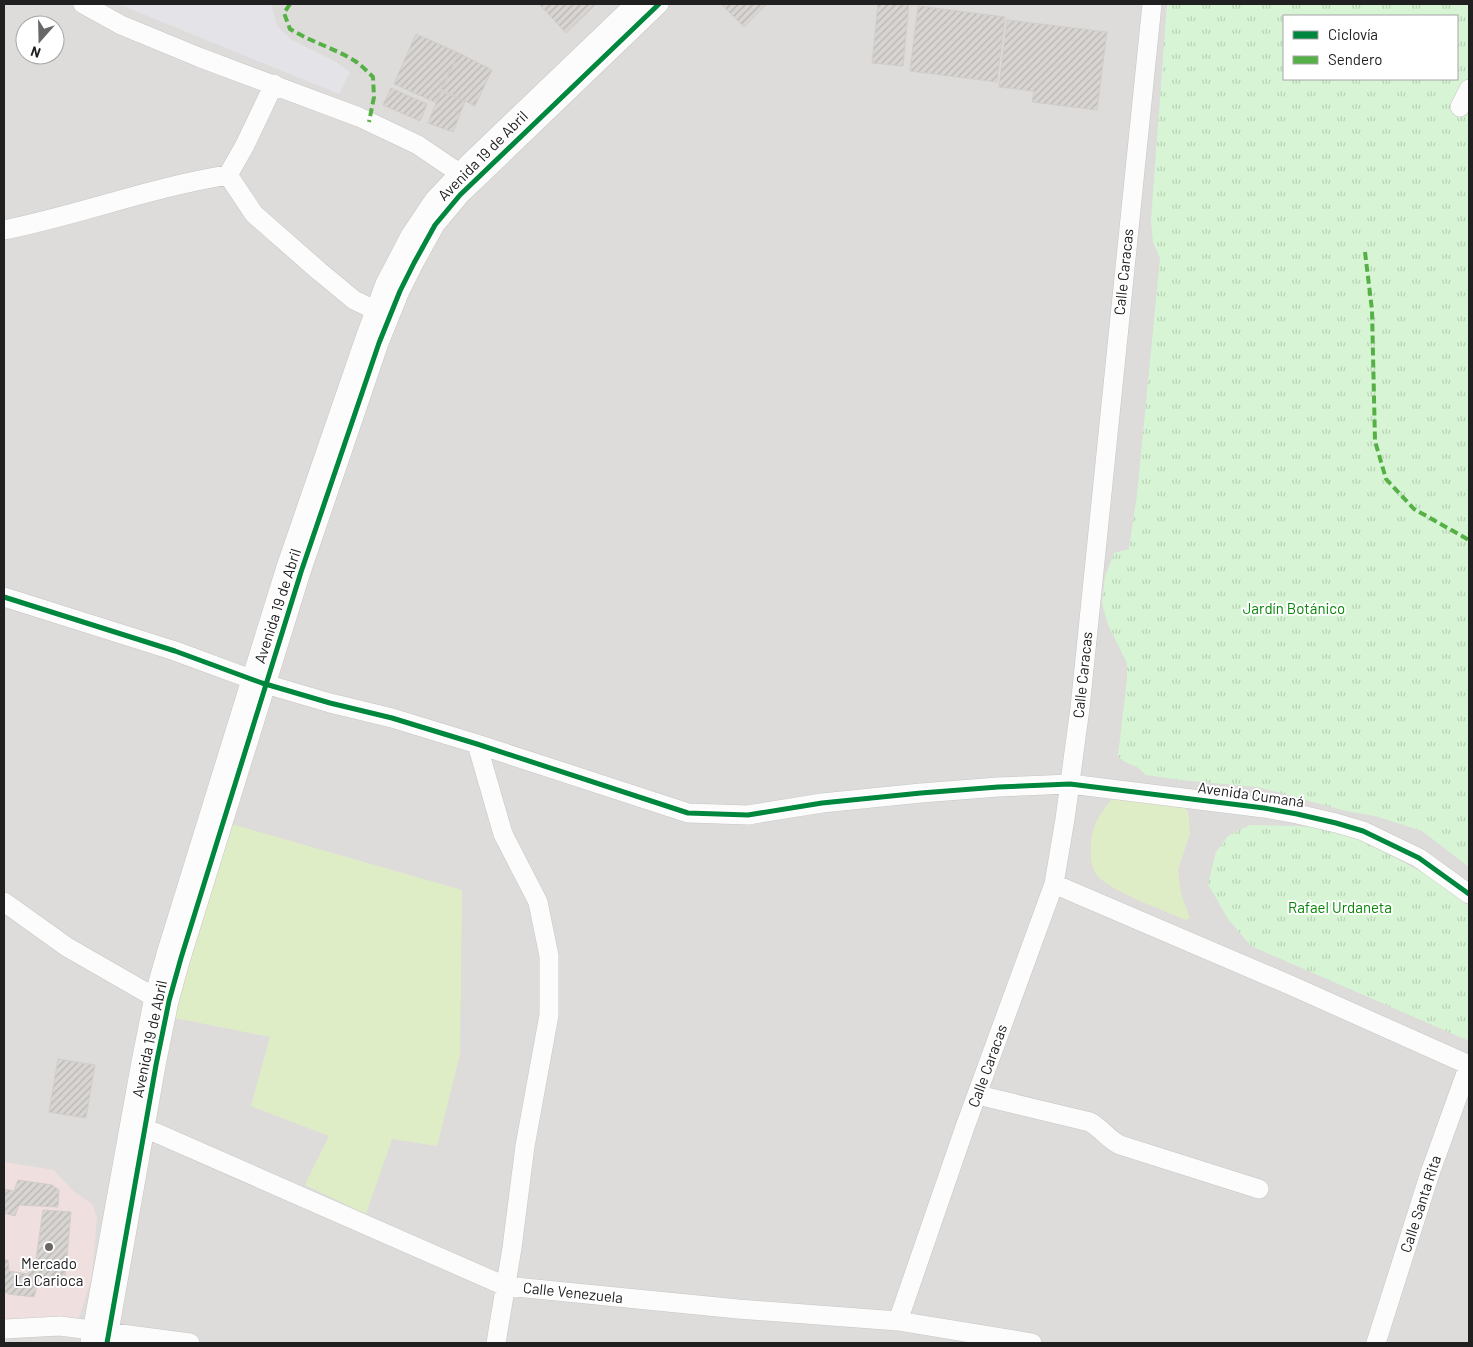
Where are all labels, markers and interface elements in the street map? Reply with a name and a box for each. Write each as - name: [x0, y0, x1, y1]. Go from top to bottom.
- north arrow: [15, 15, 65, 65]
- legend: [1283, 15, 1458, 80]
- text: Ciclovía: [1328, 25, 1378, 43]
- text: N: [28, 43, 43, 62]
- text: Sendero: [1328, 50, 1382, 68]
- street label: Avenida 19 de Abril: [434, 107, 531, 204]
- street label: Calle Caracas: [1110, 228, 1137, 316]
- street label: Avenida 19 de Abril: [250, 546, 304, 665]
- park label: Jardín Botánico: [1243, 599, 1345, 617]
- street label: Calle Caracas: [1069, 631, 1096, 719]
- street label: Avenida Cumaná: [1197, 778, 1306, 810]
- park label: Rafael Urdaneta: [1288, 898, 1392, 916]
- street label: Avenida 19 de Abril: [128, 978, 170, 1099]
- street label: Calle Caracas: [964, 1022, 1010, 1110]
- street label: Calle Santa Rita: [1396, 1153, 1444, 1255]
- marker: Mercado La Carioca: [43, 1241, 55, 1253]
- place label: Mercado La Carioca: [15, 1254, 83, 1289]
- street label: Calle Venezuela: [522, 1278, 624, 1306]

